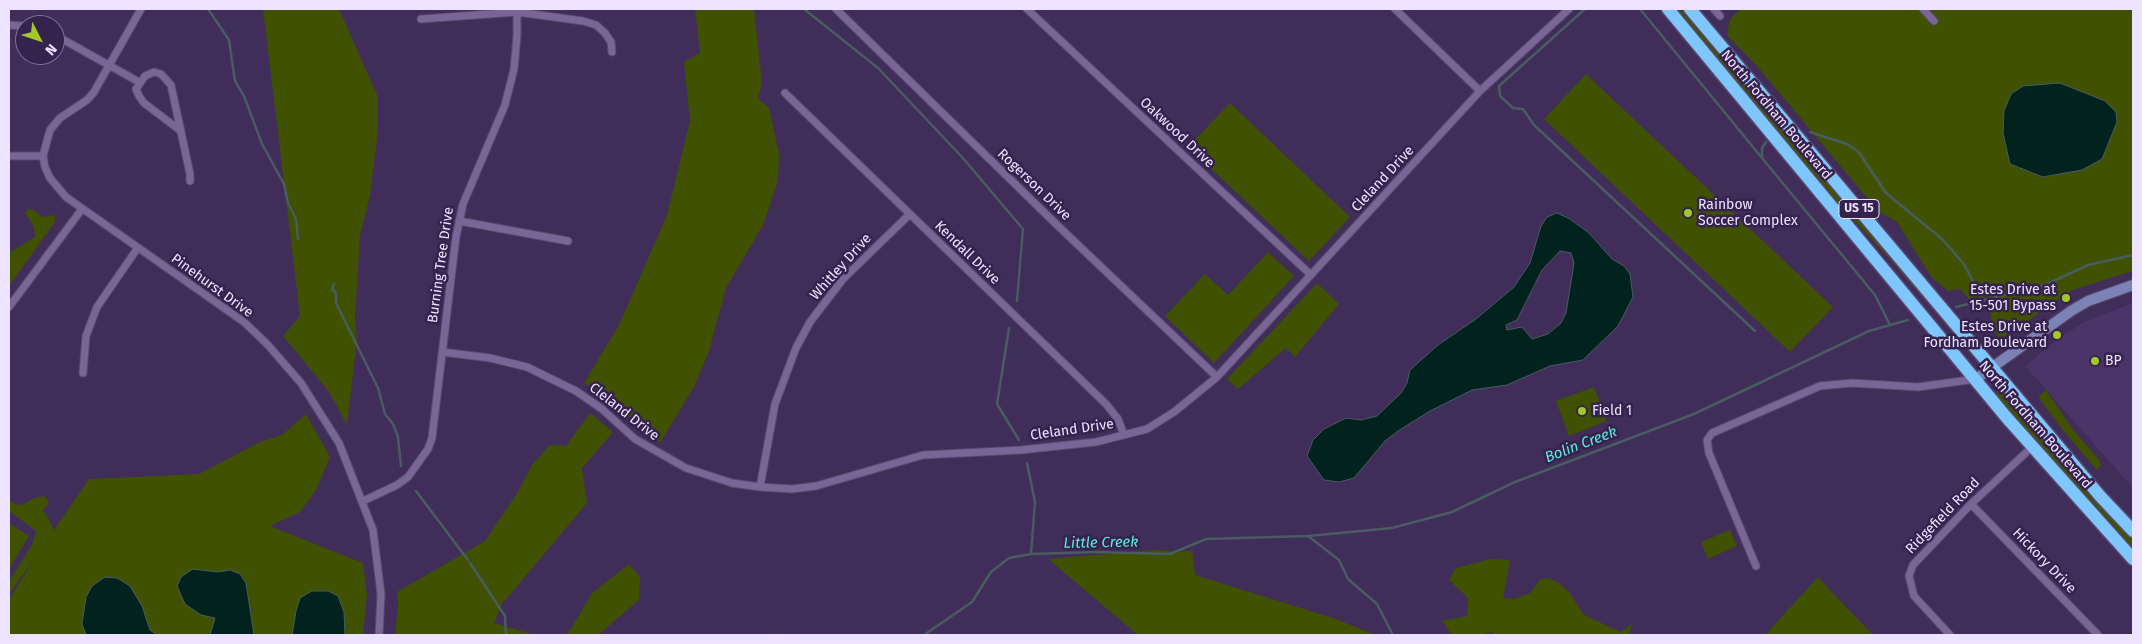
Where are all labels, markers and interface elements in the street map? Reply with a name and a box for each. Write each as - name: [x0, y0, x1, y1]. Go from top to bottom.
- north arrow: [15, 15, 65, 65]
- text: N: [41, 40, 60, 59]
- street label: North Fordham Boulevard: [1717, 47, 1835, 183]
- street label: Oakwood Drive: [1136, 94, 1218, 172]
- street label: Cleland Drive: [1348, 143, 1418, 215]
- street label: Rogerson Drive: [994, 146, 1074, 224]
- place label: Rainbow Soccer Complex: [1698, 197, 1798, 230]
- road number: US 15: [1839, 200, 1879, 218]
- street label: Burning Tree Drive: [425, 206, 457, 324]
- marker: Rainbow Soccer Complex: [1682, 207, 1694, 219]
- street label: Kendall Drive: [931, 218, 1003, 288]
- street label: Whitley Drive: [807, 230, 875, 304]
- street label: Pinehurst Drive: [168, 251, 256, 321]
- place label: Estes Drive at 15-501 Bypass: [1969, 282, 2056, 314]
- marker: Estes Drive at 15-501 Bypass: [2060, 292, 2072, 304]
- place label: Estes Drive at Fordham Boulevard: [1923, 319, 2047, 352]
- marker: Estes Drive at Fordham Boulevard: [2051, 329, 2063, 341]
- place label: BP: [2105, 353, 2122, 369]
- marker: BP: [2089, 355, 2101, 367]
- street label: North Fordham Boulevard: [1975, 358, 2095, 492]
- street label: Cleland Drive: [586, 379, 662, 445]
- place label: Field 1: [1592, 403, 1632, 419]
- marker: Field 1: [1576, 405, 1588, 417]
- street label: Cleland Drive: [1029, 416, 1115, 444]
- water label: Bolin Creek: [1542, 423, 1620, 467]
- street label: Ridgefield Road: [1902, 474, 1984, 558]
- street label: Hickory Drive: [2009, 525, 2079, 597]
- water label: Little Creek: [1063, 533, 1139, 553]

